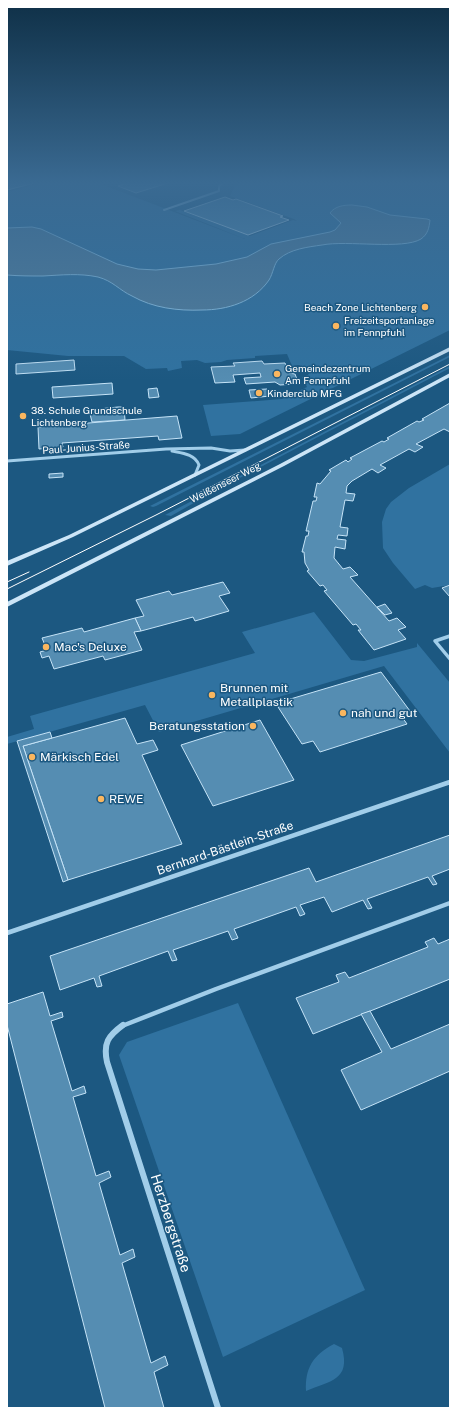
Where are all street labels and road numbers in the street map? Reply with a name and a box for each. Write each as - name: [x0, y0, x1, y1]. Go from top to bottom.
- street label: Paul-Junius-Straße: [42, 438, 131, 456]
- street label: Weißenseer Weg: [188, 459, 262, 505]
- street label: Bernhard-Bästlein-Straße: [155, 818, 295, 878]
- street label: Herzbergstraße: [148, 1172, 194, 1274]

